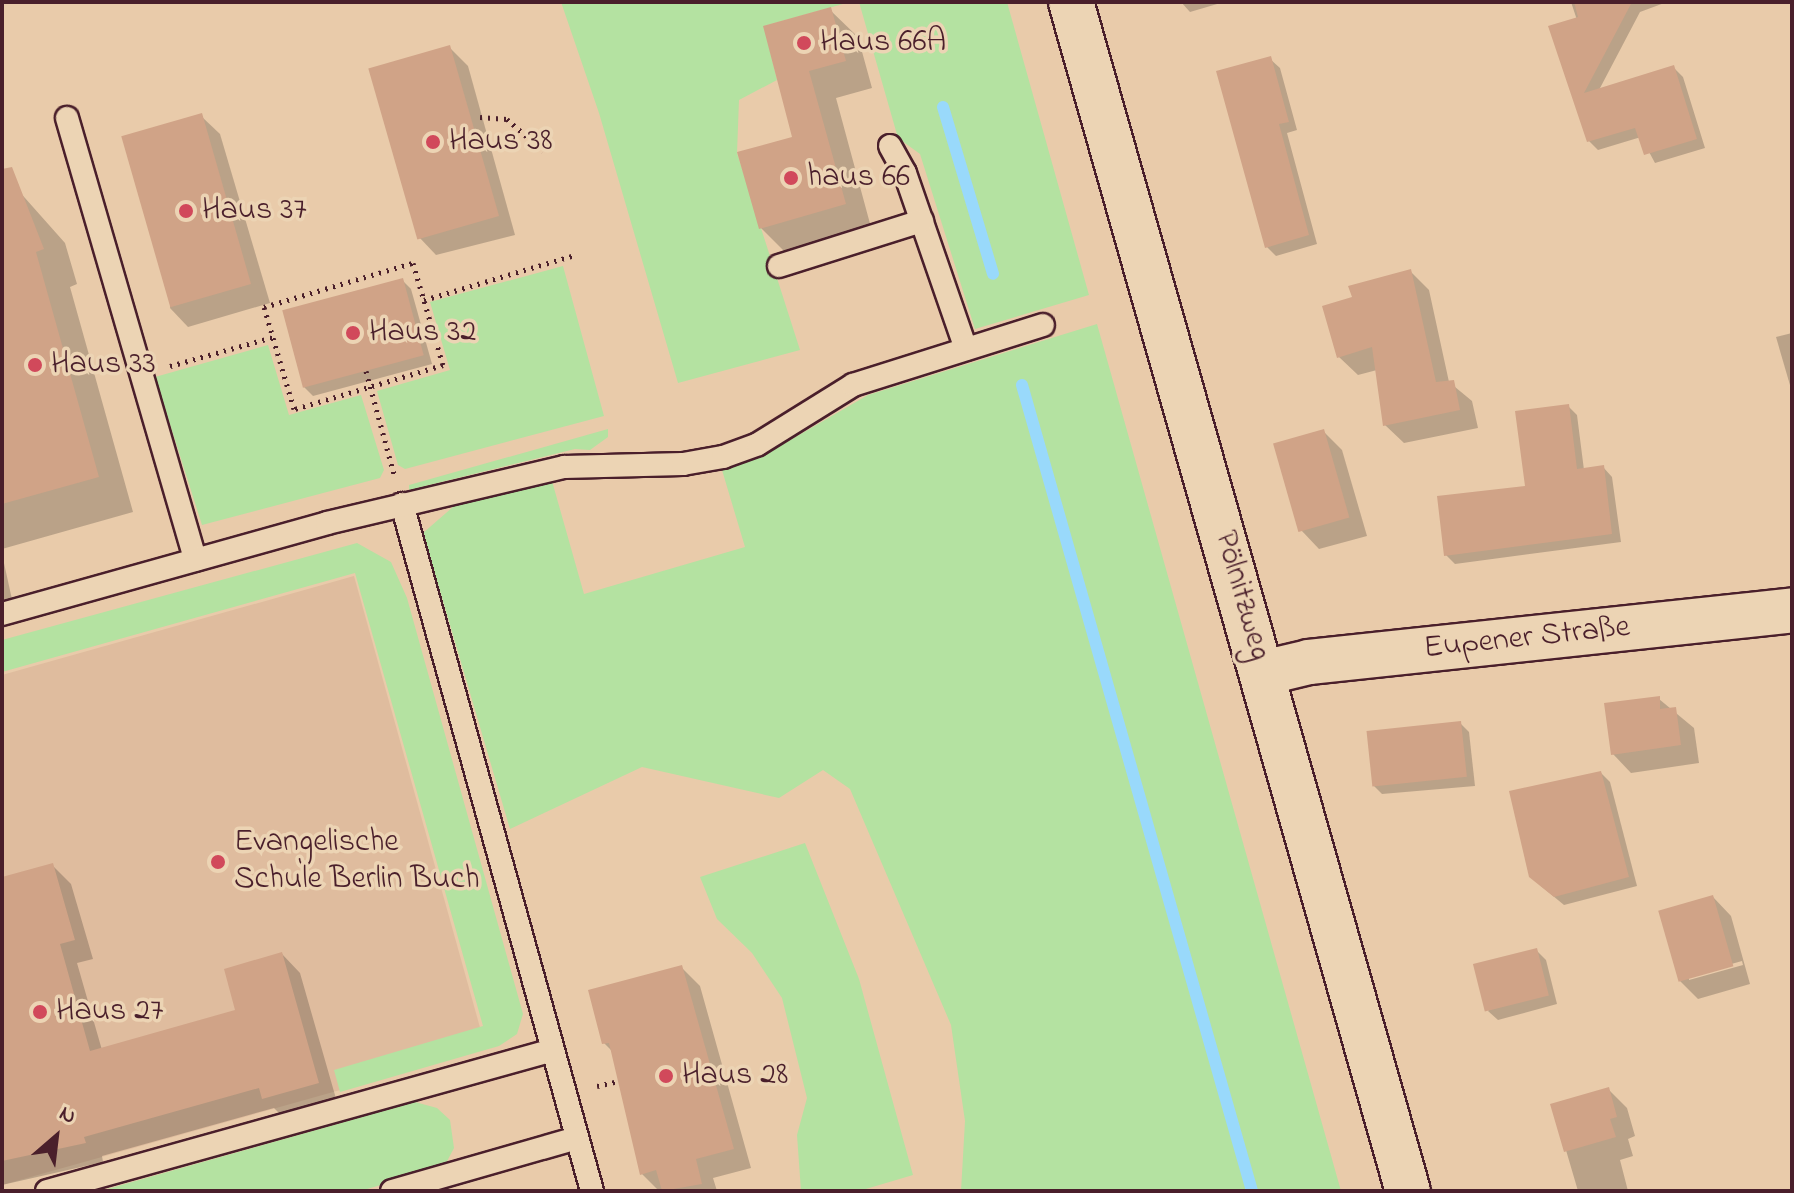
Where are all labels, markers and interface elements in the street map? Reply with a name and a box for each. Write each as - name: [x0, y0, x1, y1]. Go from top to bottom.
- place label: Haus 66A: [820, 24, 946, 62]
- marker: Haus 66A: [795, 34, 813, 52]
- place label: Haus 38: [449, 123, 553, 161]
- marker: Haus 38: [424, 133, 442, 151]
- place label: haus 66: [807, 159, 910, 197]
- marker: haus 66: [782, 169, 800, 187]
- place label: Haus 37: [202, 192, 307, 230]
- marker: Haus 37: [177, 202, 195, 220]
- place label: Haus 32: [369, 314, 476, 352]
- marker: Haus 32: [344, 324, 362, 342]
- place label: Haus 33: [51, 346, 156, 384]
- marker: Haus 33: [26, 356, 44, 374]
- street label: Pölnitzweg: [1204, 527, 1278, 665]
- street label: Eupener Straße: [1422, 609, 1632, 669]
- place label: Evangelische Schule Berlin Buch: [234, 825, 480, 900]
- marker: Evangelische Schule Berlin Buch: [209, 853, 227, 871]
- place label: Haus 27: [56, 993, 163, 1031]
- marker: Haus 27: [31, 1003, 49, 1021]
- place label: Haus 28: [682, 1057, 788, 1095]
- marker: Haus 28: [657, 1067, 675, 1085]
- north arrow: [16, 1097, 96, 1177]
- text: N: [53, 1098, 81, 1133]

